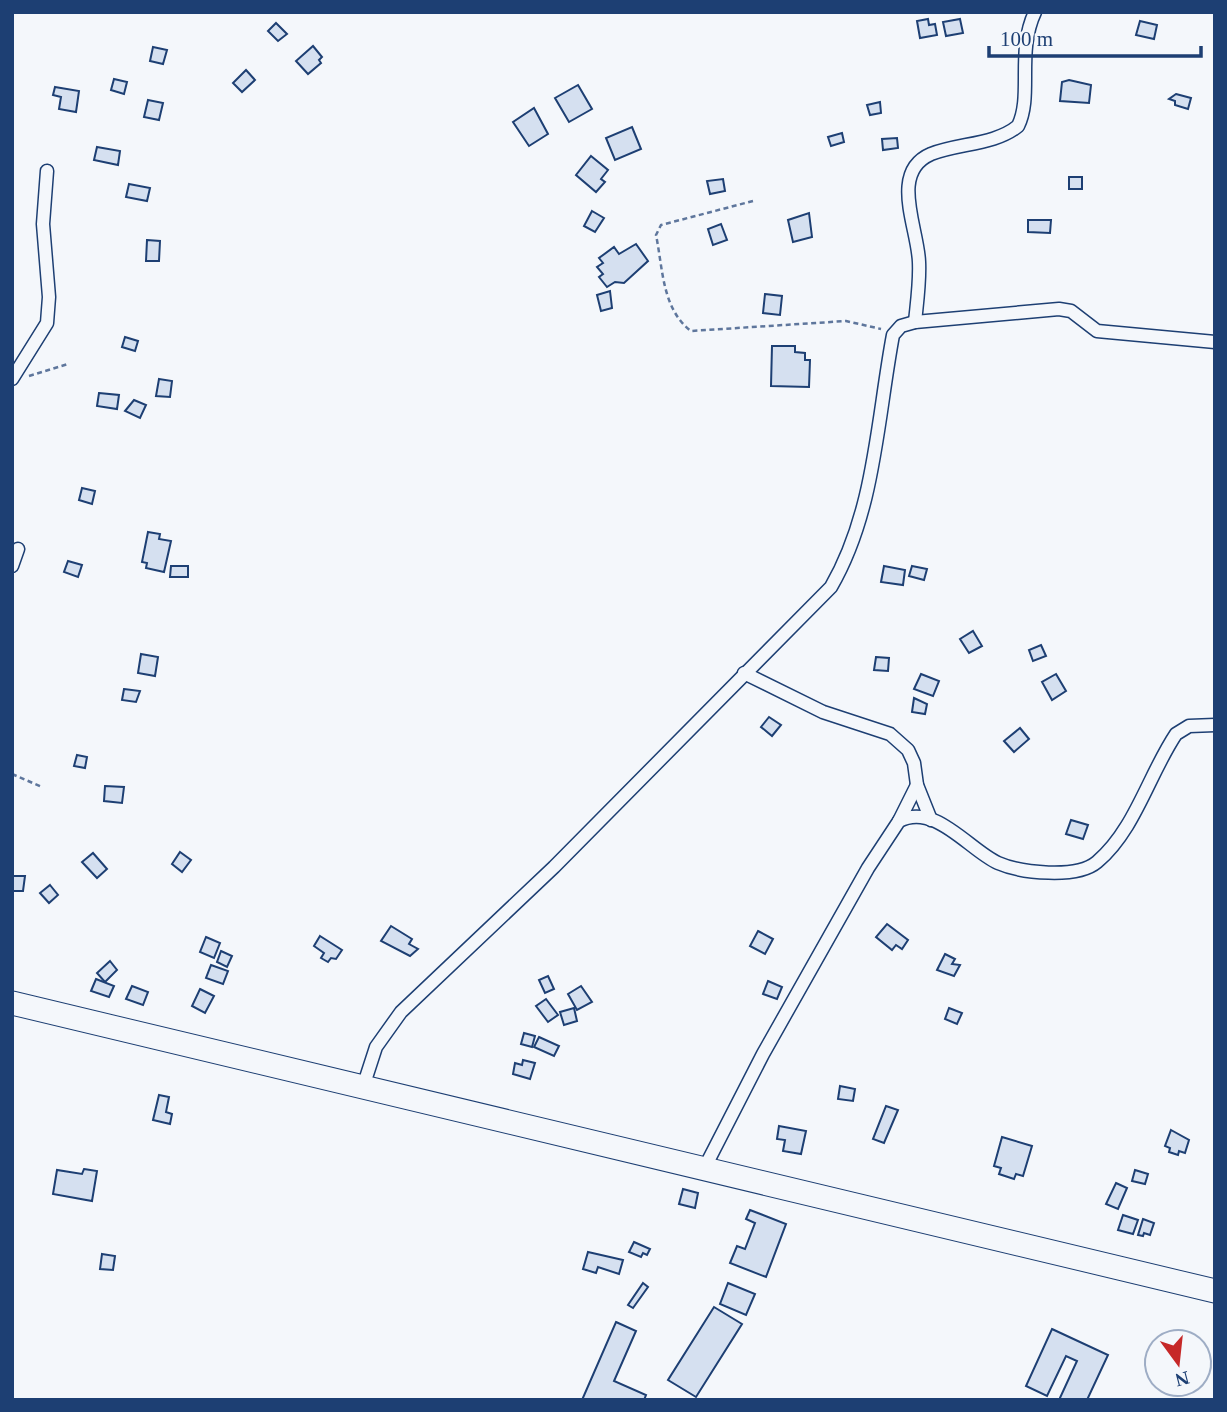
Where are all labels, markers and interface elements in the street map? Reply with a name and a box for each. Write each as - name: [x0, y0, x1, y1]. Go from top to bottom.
- scale bar: [989, 14, 1201, 58]
- text: 100 m: [1000, 27, 1053, 51]
- north arrow: [1143, 1328, 1213, 1398]
- text: N: [1173, 1367, 1192, 1391]

